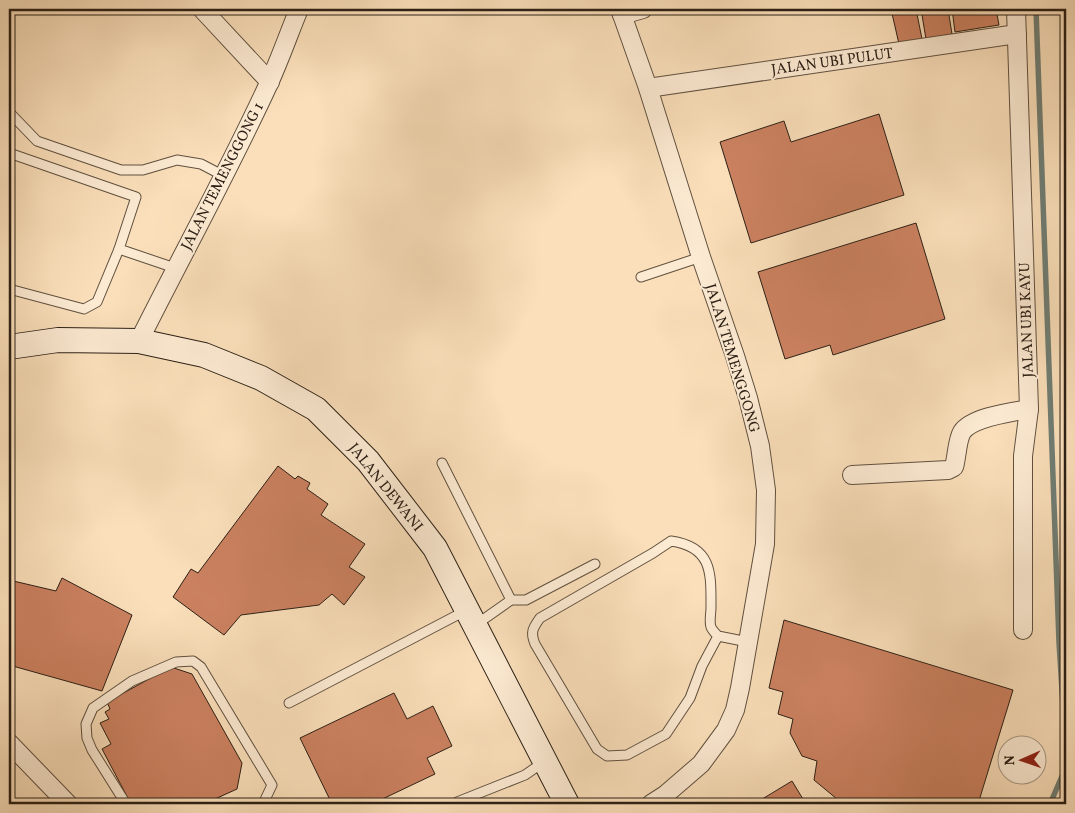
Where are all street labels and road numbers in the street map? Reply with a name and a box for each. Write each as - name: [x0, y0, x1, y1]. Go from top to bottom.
- street label: JALAN UBI PULUT: [770, 44, 895, 81]
- street label: JALAN TEMENGGONG 1: [177, 99, 270, 254]
- street label: JALAN UBI KAYU: [1015, 262, 1040, 378]
- street label: JALAN TEMENGGONG: [699, 281, 764, 435]
- street label: JALAN DEWANI: [342, 439, 427, 537]

